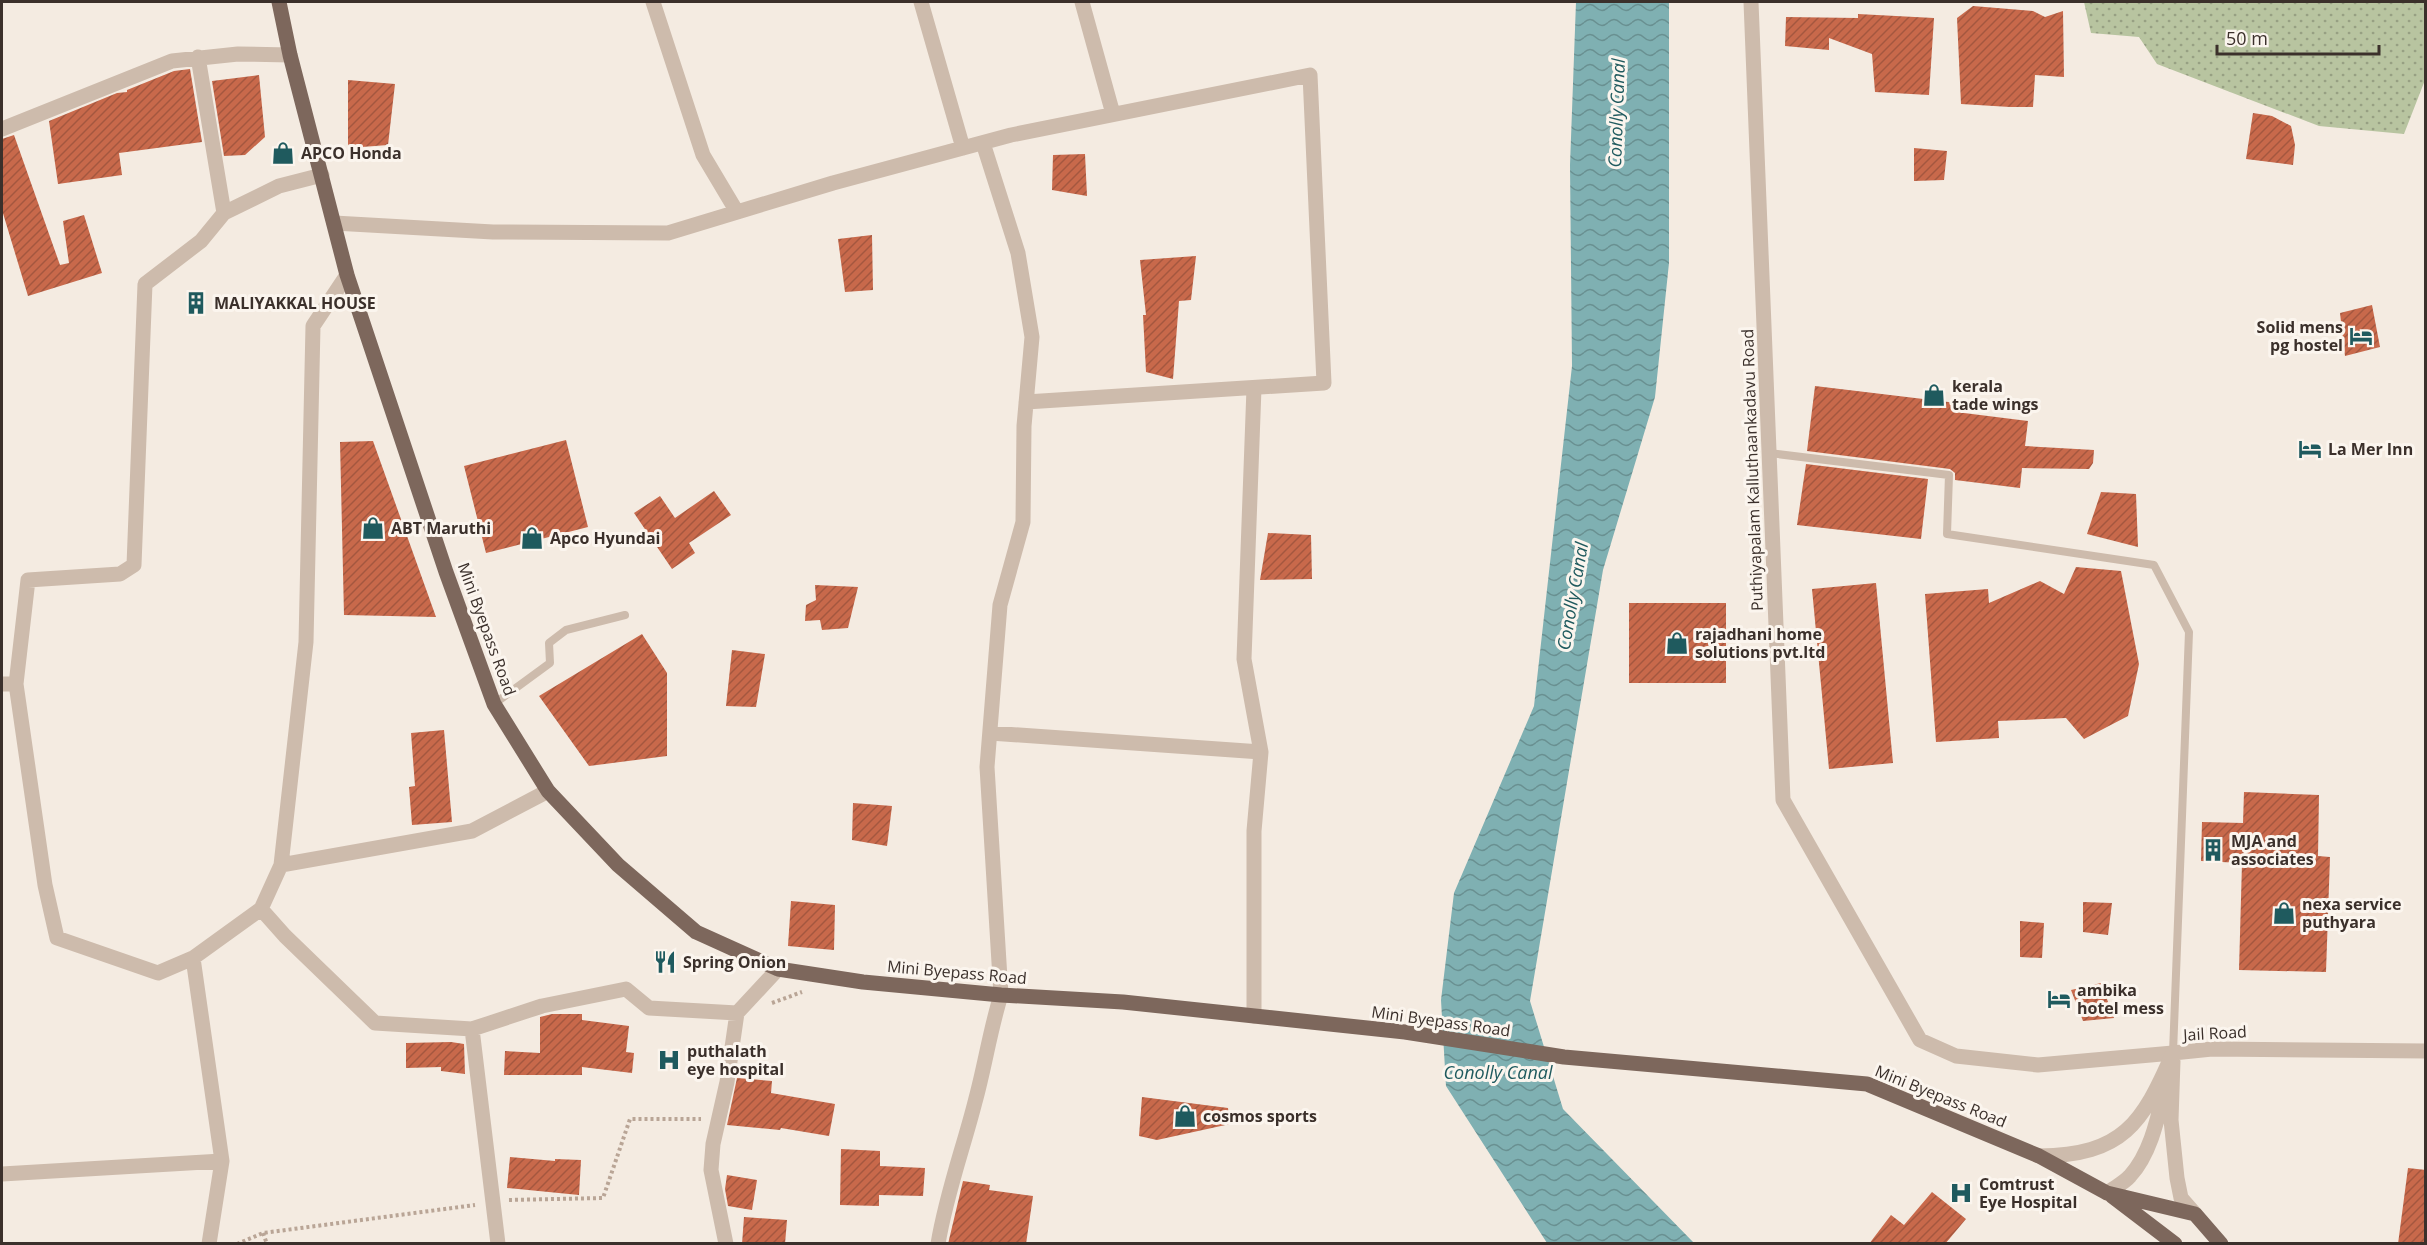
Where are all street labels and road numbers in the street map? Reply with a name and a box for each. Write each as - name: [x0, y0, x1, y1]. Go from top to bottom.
- street label: Puthiyapalam Kalluthaankadavu Road: [1736, 329, 1768, 611]
- street label: Mini Byepass Road: [453, 559, 521, 699]
- street label: Mini Byepass Road: [886, 955, 1028, 989]
- street label: Mini Byepass Road: [1370, 1000, 1512, 1042]
- street label: Jail Road: [2181, 1020, 2247, 1046]
- street label: Mini Byepass Road: [1872, 1060, 2010, 1132]

